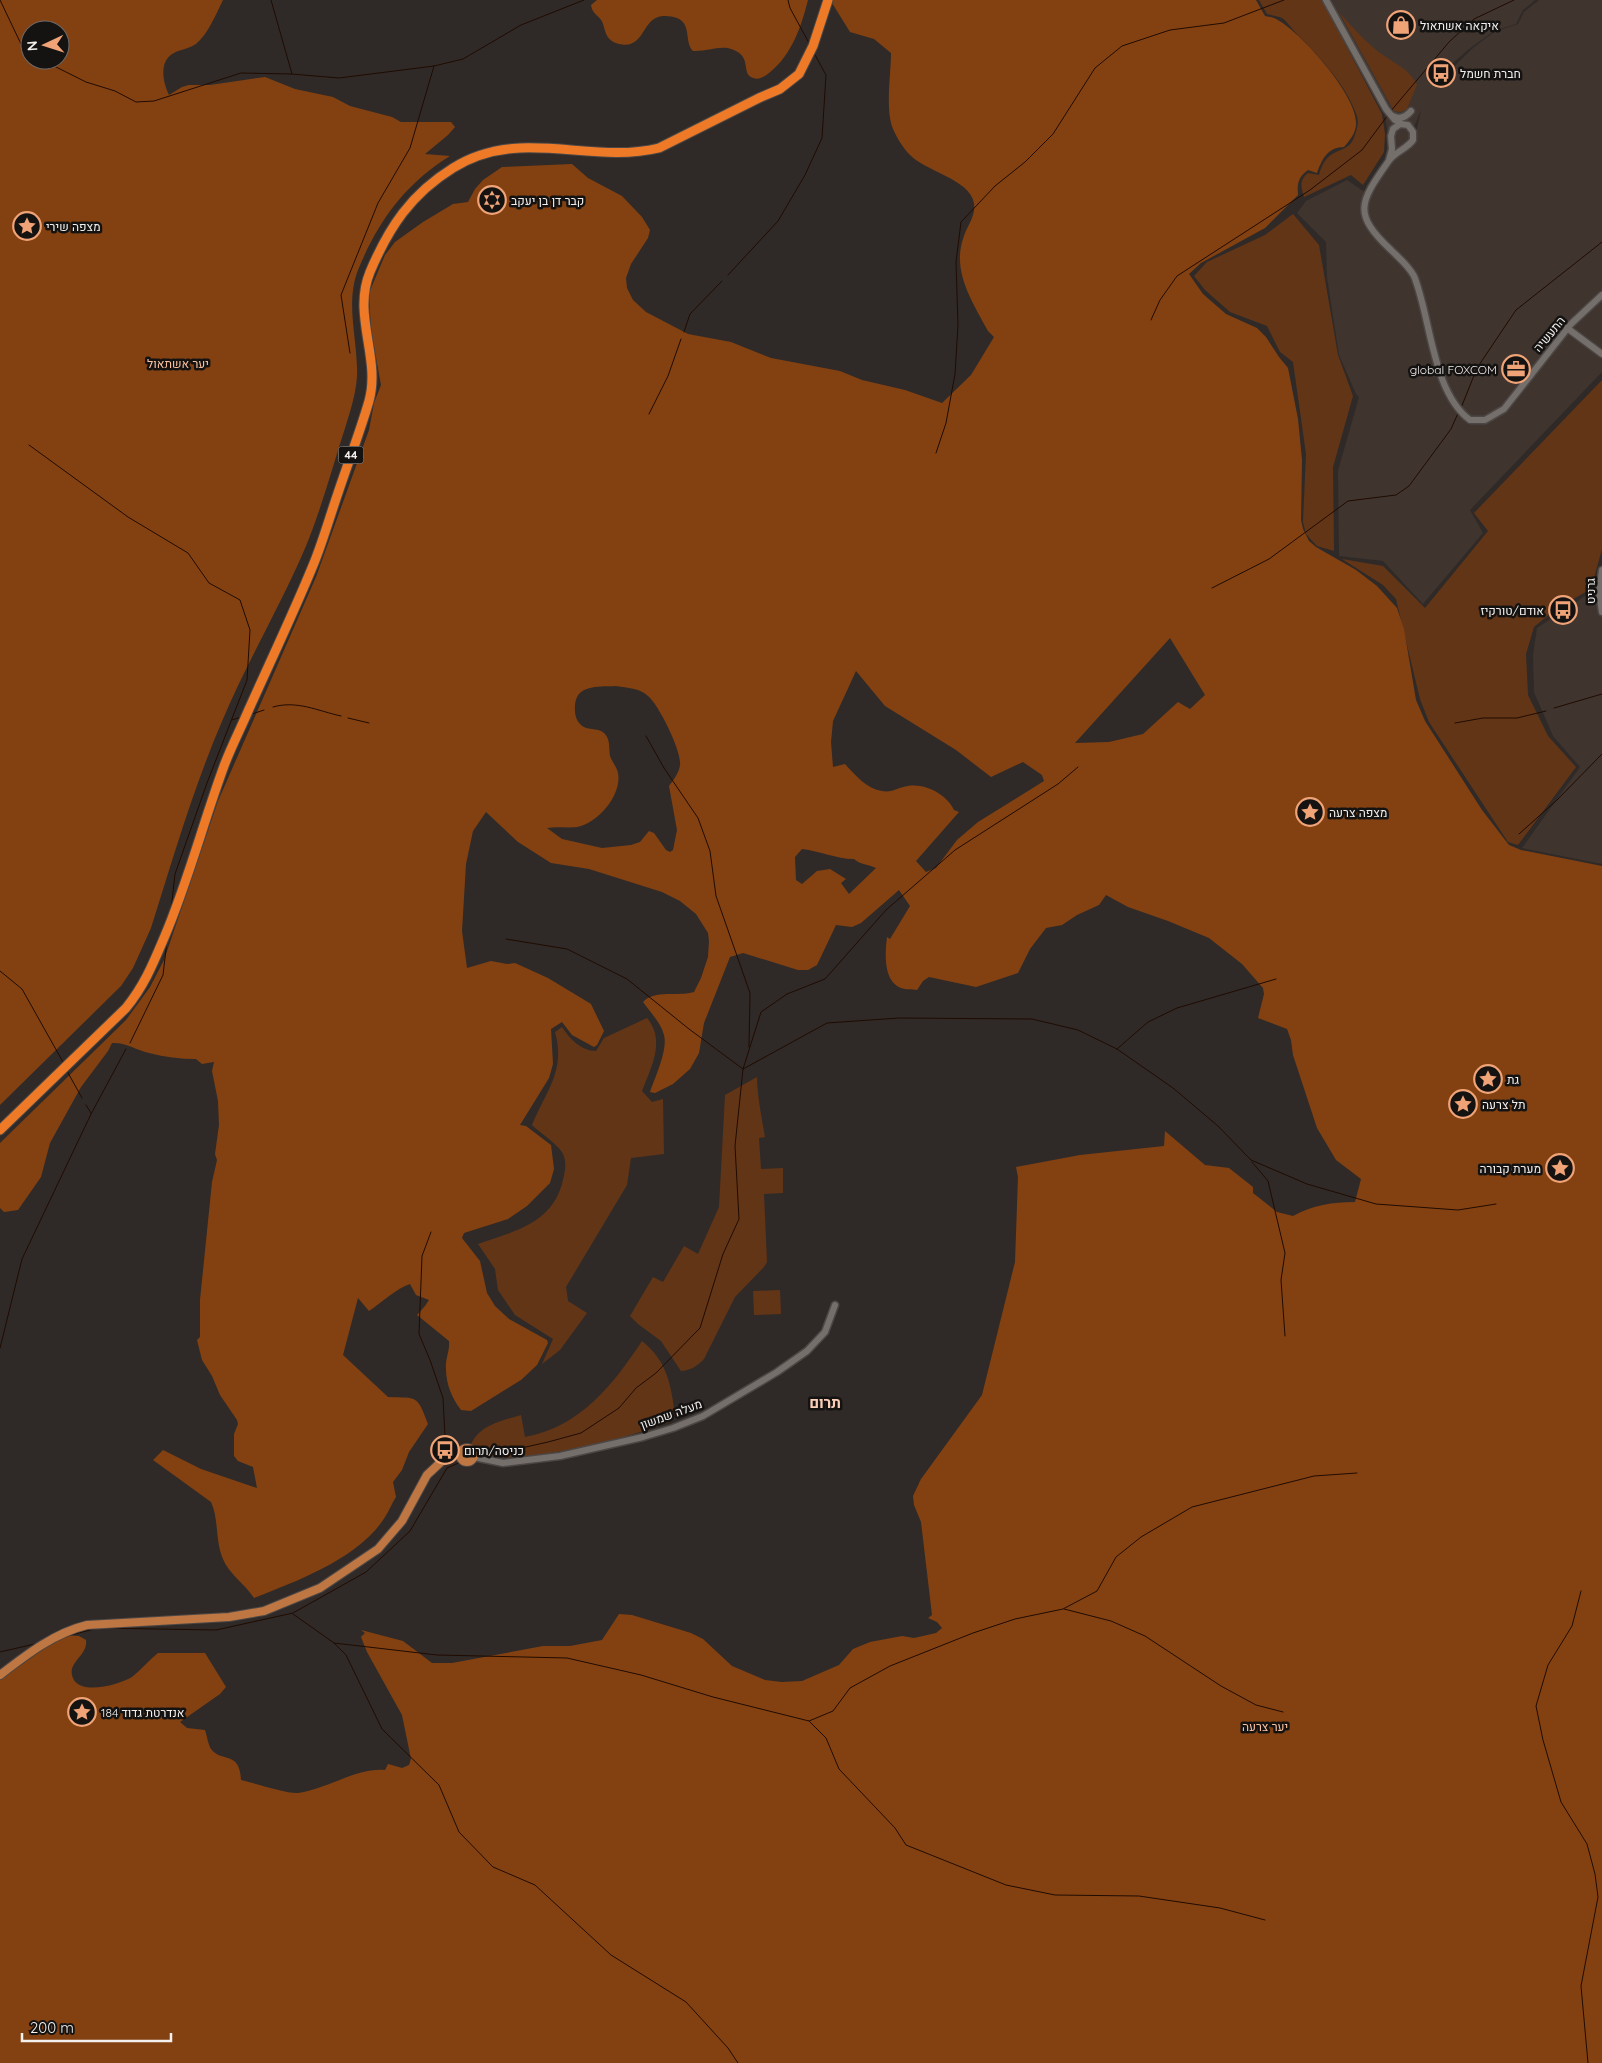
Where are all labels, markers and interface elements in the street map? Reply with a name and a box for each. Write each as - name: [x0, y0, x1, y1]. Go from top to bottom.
- shop icon: איקאה אשתאול: [1386, 10, 1416, 40]
- place label: איקאה אשתאול: [1420, 18, 1499, 33]
- north arrow: [20, 20, 70, 70]
- text: N: [23, 40, 41, 52]
- bus stop icon: חברת חשמל: [1426, 58, 1456, 88]
- place label: חברת חשמל: [1460, 66, 1521, 81]
- synagogue icon: קבר דן בן יעקב: [477, 185, 507, 215]
- place label: קבר דן בן יעקב: [511, 193, 584, 208]
- place icon: מצפה שירי: [12, 211, 42, 241]
- place label: מצפה שירי: [46, 219, 101, 234]
- street label: התעשיה: [1530, 313, 1568, 355]
- office icon: global FOXCOM: [1501, 354, 1531, 384]
- park label: יער אשתאול: [147, 356, 209, 371]
- place label: global FOXCOM: [1410, 362, 1497, 377]
- road number: 44: [338, 446, 364, 464]
- street label: גרניט: [1583, 578, 1598, 604]
- bus stop icon: אודם/טורקיז: [1548, 595, 1578, 625]
- place label: אודם/טורקיז: [1480, 603, 1544, 618]
- place icon: מצפה צרעה: [1295, 797, 1325, 827]
- place label: מצפה צרעה: [1329, 805, 1387, 820]
- place icon: גת: [1473, 1064, 1503, 1094]
- place label: גת: [1507, 1072, 1519, 1087]
- place icon: תל צרעה: [1448, 1089, 1478, 1119]
- place label: תל צרעה: [1482, 1097, 1525, 1112]
- place icon: מערת קבורה: [1545, 1153, 1575, 1183]
- place label: מערת קבורה: [1480, 1161, 1541, 1176]
- district label: תרום: [809, 1393, 841, 1412]
- street label: מעלה שמשון: [638, 1396, 704, 1432]
- bus stop icon: כניסה/תרום: [430, 1435, 460, 1465]
- place label: כניסה/תרום: [464, 1443, 524, 1458]
- place icon: אנדרטת גדוד 184: [67, 1697, 97, 1727]
- place label: אנדרטת גדוד 184: [101, 1705, 185, 1720]
- park label: יער צרעה: [1242, 1719, 1288, 1734]
- scale bar: [22, 2010, 171, 2042]
- text: 200 m: [30, 2018, 74, 2037]

